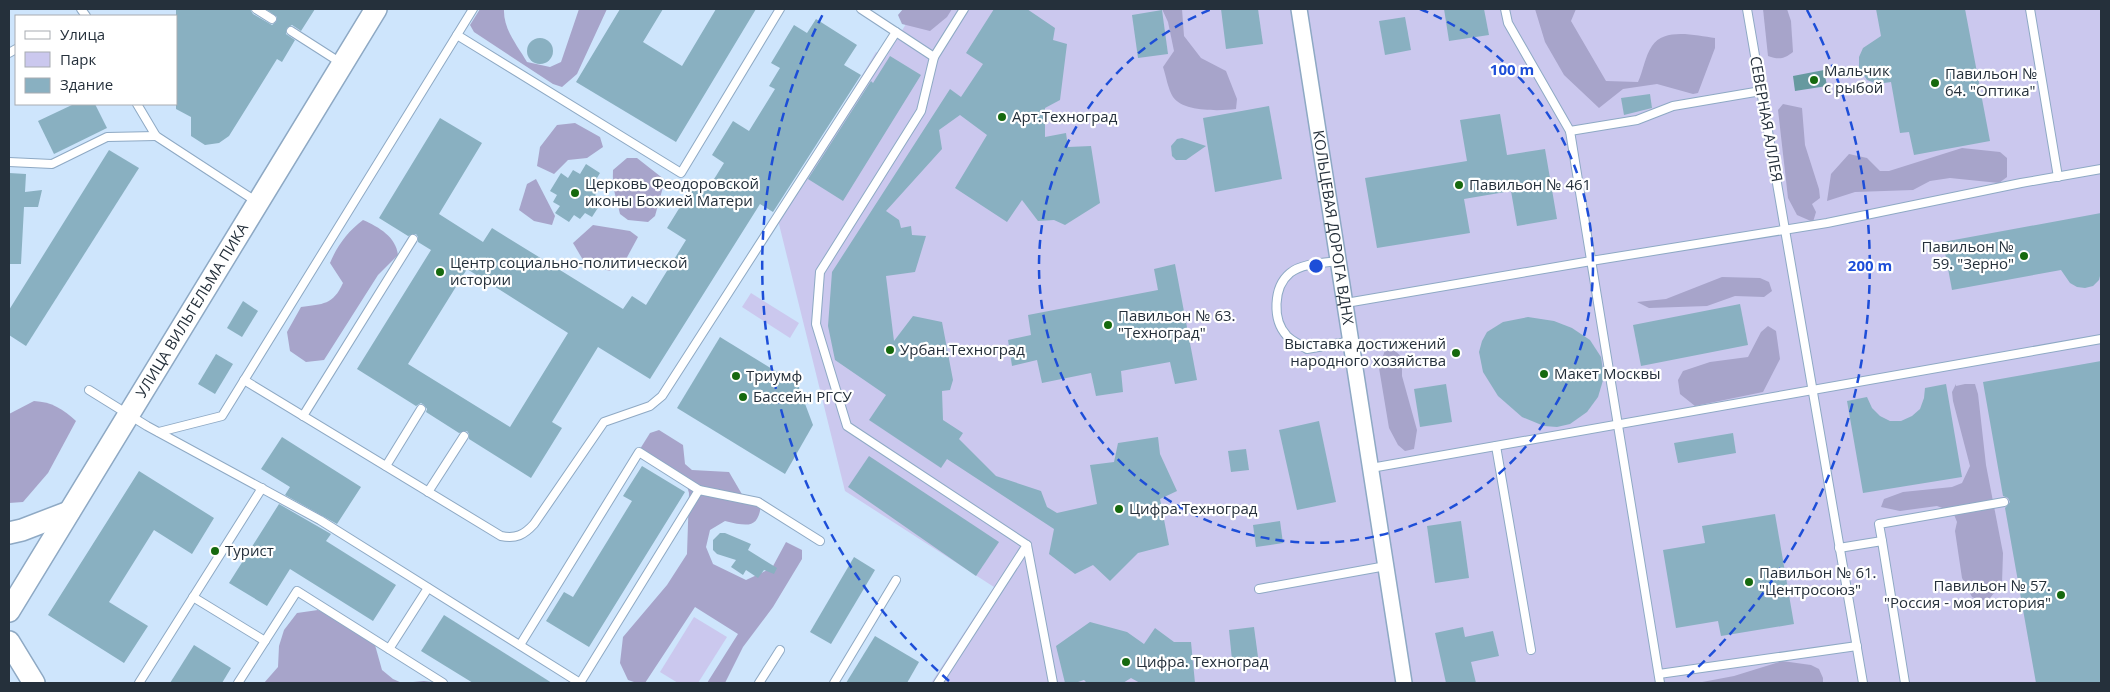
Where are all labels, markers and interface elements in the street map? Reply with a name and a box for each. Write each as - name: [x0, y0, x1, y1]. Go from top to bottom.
- legend: [15, 15, 178, 105]
- text: Улица: [60, 24, 105, 44]
- text: Парк: [60, 49, 96, 69]
- street label: СЕВЕРНАЯ АЛЛЕЯ: [1746, 54, 1788, 183]
- text: 100 m: [1490, 59, 1534, 79]
- place label: Мальчик с рыбой: [1824, 60, 1890, 97]
- place label: Павильон № 64. "Оптика": [1945, 63, 2038, 100]
- text: Здание: [60, 74, 113, 94]
- marker: Мальчик с рыбой: [1808, 74, 1820, 86]
- marker: Павильон № 64. "Оптика": [1929, 77, 1941, 89]
- place label: Арт.Техноград: [1012, 106, 1118, 126]
- marker: Арт.Техноград: [996, 111, 1008, 123]
- street label: КОЛЬЦЕВАЯ ДОРОГА ВДНХ: [1309, 129, 1359, 326]
- place label: Церковь Феодоровской иконы Божией Матери: [585, 173, 759, 210]
- place label: Павильон № 461: [1469, 174, 1591, 194]
- marker: Павильон № 461: [1453, 179, 1465, 191]
- marker: Церковь Феодоровской иконы Божией Матери: [569, 187, 581, 199]
- street label: УЛИЦА ВИЛЬГЕЛЬМА ПИКА: [131, 218, 252, 401]
- place label: Павильон № 59. "Зерно": [1921, 236, 2014, 273]
- marker: Павильон № 59. "Зерно": [2018, 250, 2030, 262]
- place label: Центр социально-политической истории: [450, 252, 687, 289]
- text: 200 m: [1848, 255, 1892, 275]
- centre of rings: [1307, 257, 1325, 275]
- marker: Центр социально-политической истории: [434, 266, 446, 278]
- place label: Павильон № 63. "Техноград": [1118, 305, 1236, 342]
- marker: Павильон № 63. "Техноград": [1102, 319, 1114, 331]
- place label: Выставка достижений народного хозяйства: [1284, 333, 1446, 370]
- place label: Урбан.Техноград: [900, 339, 1025, 359]
- marker: Урбан.Техноград: [884, 344, 896, 356]
- marker: Выставка достижений народного хозяйства: [1450, 347, 1462, 359]
- place label: Макет Москвы: [1554, 363, 1661, 383]
- place label: Триумф: [746, 365, 802, 385]
- marker: Макет Москвы: [1538, 368, 1550, 380]
- marker: Триумф: [730, 370, 742, 382]
- place label: Бассейн РГСУ: [753, 386, 853, 406]
- marker: Бассейн РГСУ: [737, 391, 749, 403]
- place label: Цифра.Техноград: [1129, 498, 1258, 518]
- marker: Цифра.Техноград: [1113, 503, 1125, 515]
- place label: Турист: [225, 540, 274, 560]
- marker: Турист: [209, 545, 221, 557]
- place label: Павильон № 61. "Центросоюз": [1759, 562, 1877, 599]
- place label: Павильон № 57. "Россия - моя история": [1884, 575, 2051, 612]
- marker: Павильон № 61. "Центросоюз": [1743, 576, 1755, 588]
- marker: Павильон № 57. "Россия - моя история": [2055, 589, 2067, 601]
- place label: Цифра. Техноград: [1136, 651, 1269, 671]
- marker: Цифра. Техноград: [1120, 656, 1132, 668]

